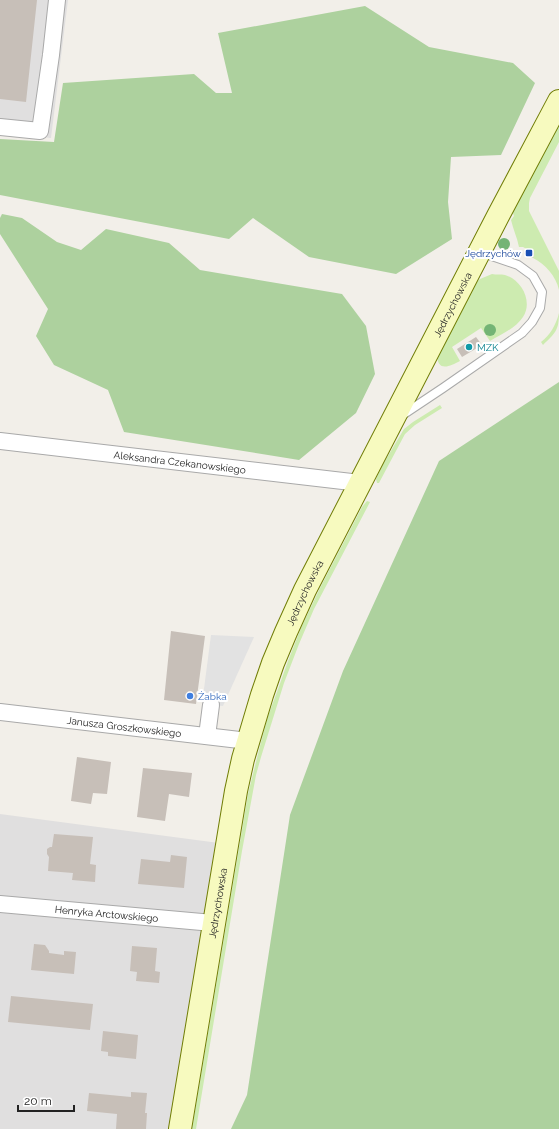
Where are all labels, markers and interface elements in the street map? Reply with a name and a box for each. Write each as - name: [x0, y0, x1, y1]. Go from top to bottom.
- place label: Jędrzychów: [465, 248, 521, 259]
- marker: Jędrzychów: [524, 248, 534, 258]
- street label: Jędrzychowska: [431, 270, 474, 339]
- marker: MZK: [464, 342, 474, 352]
- place label: MZK: [477, 342, 499, 353]
- street label: Aleksandra Czekanowskiego: [113, 449, 246, 475]
- street label: Jędrzychowska: [284, 558, 325, 627]
- marker: Żabka: [185, 691, 195, 701]
- place label: Żabka: [198, 691, 227, 702]
- street label: Janusza Groszkowskiego: [66, 714, 182, 739]
- street label: Jędrzychowska: [206, 867, 229, 939]
- street label: Henryka Arctowskiego: [54, 903, 159, 924]
- scale bar: [18, 1087, 74, 1113]
- text: 20 m: [24, 1094, 52, 1108]

